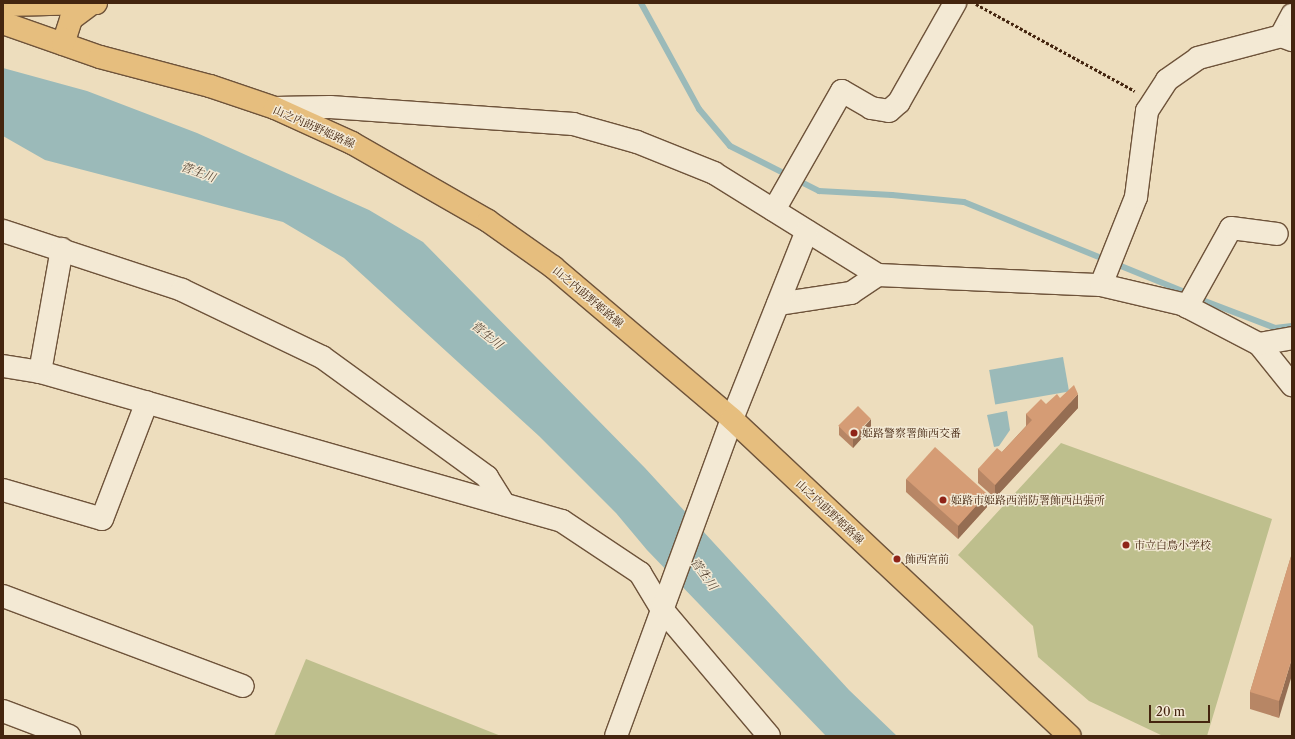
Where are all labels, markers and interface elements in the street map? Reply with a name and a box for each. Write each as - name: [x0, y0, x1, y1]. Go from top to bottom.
- street label: 山之内莇野姫路線: [271, 103, 357, 151]
- water label: 菅生川: [179, 159, 217, 185]
- street label: 山之内莇野姫路線: [550, 264, 626, 330]
- water label: 菅生川: [468, 318, 506, 352]
- place label: 姫路警察署飾西交番: [862, 426, 961, 440]
- marker: 姫路警察署飾西交番: [849, 428, 859, 438]
- street label: 山之内莇野姫路線: [793, 477, 867, 547]
- place label: 姫路市姫路西消防署飾西出張所: [951, 493, 1105, 507]
- marker: 姫路市姫路西消防署飾西出張所: [938, 495, 948, 505]
- place label: 市立白鳥小学校: [1134, 538, 1211, 552]
- marker: 市立白鳥小学校: [1121, 540, 1131, 550]
- place label: 飾西宮前: [905, 552, 949, 566]
- marker: 飾西宮前: [892, 554, 902, 564]
- water label: 菅生川: [688, 555, 720, 593]
- scale bar: [1151, 697, 1212, 723]
- text: 20 m: [1156, 704, 1185, 719]

